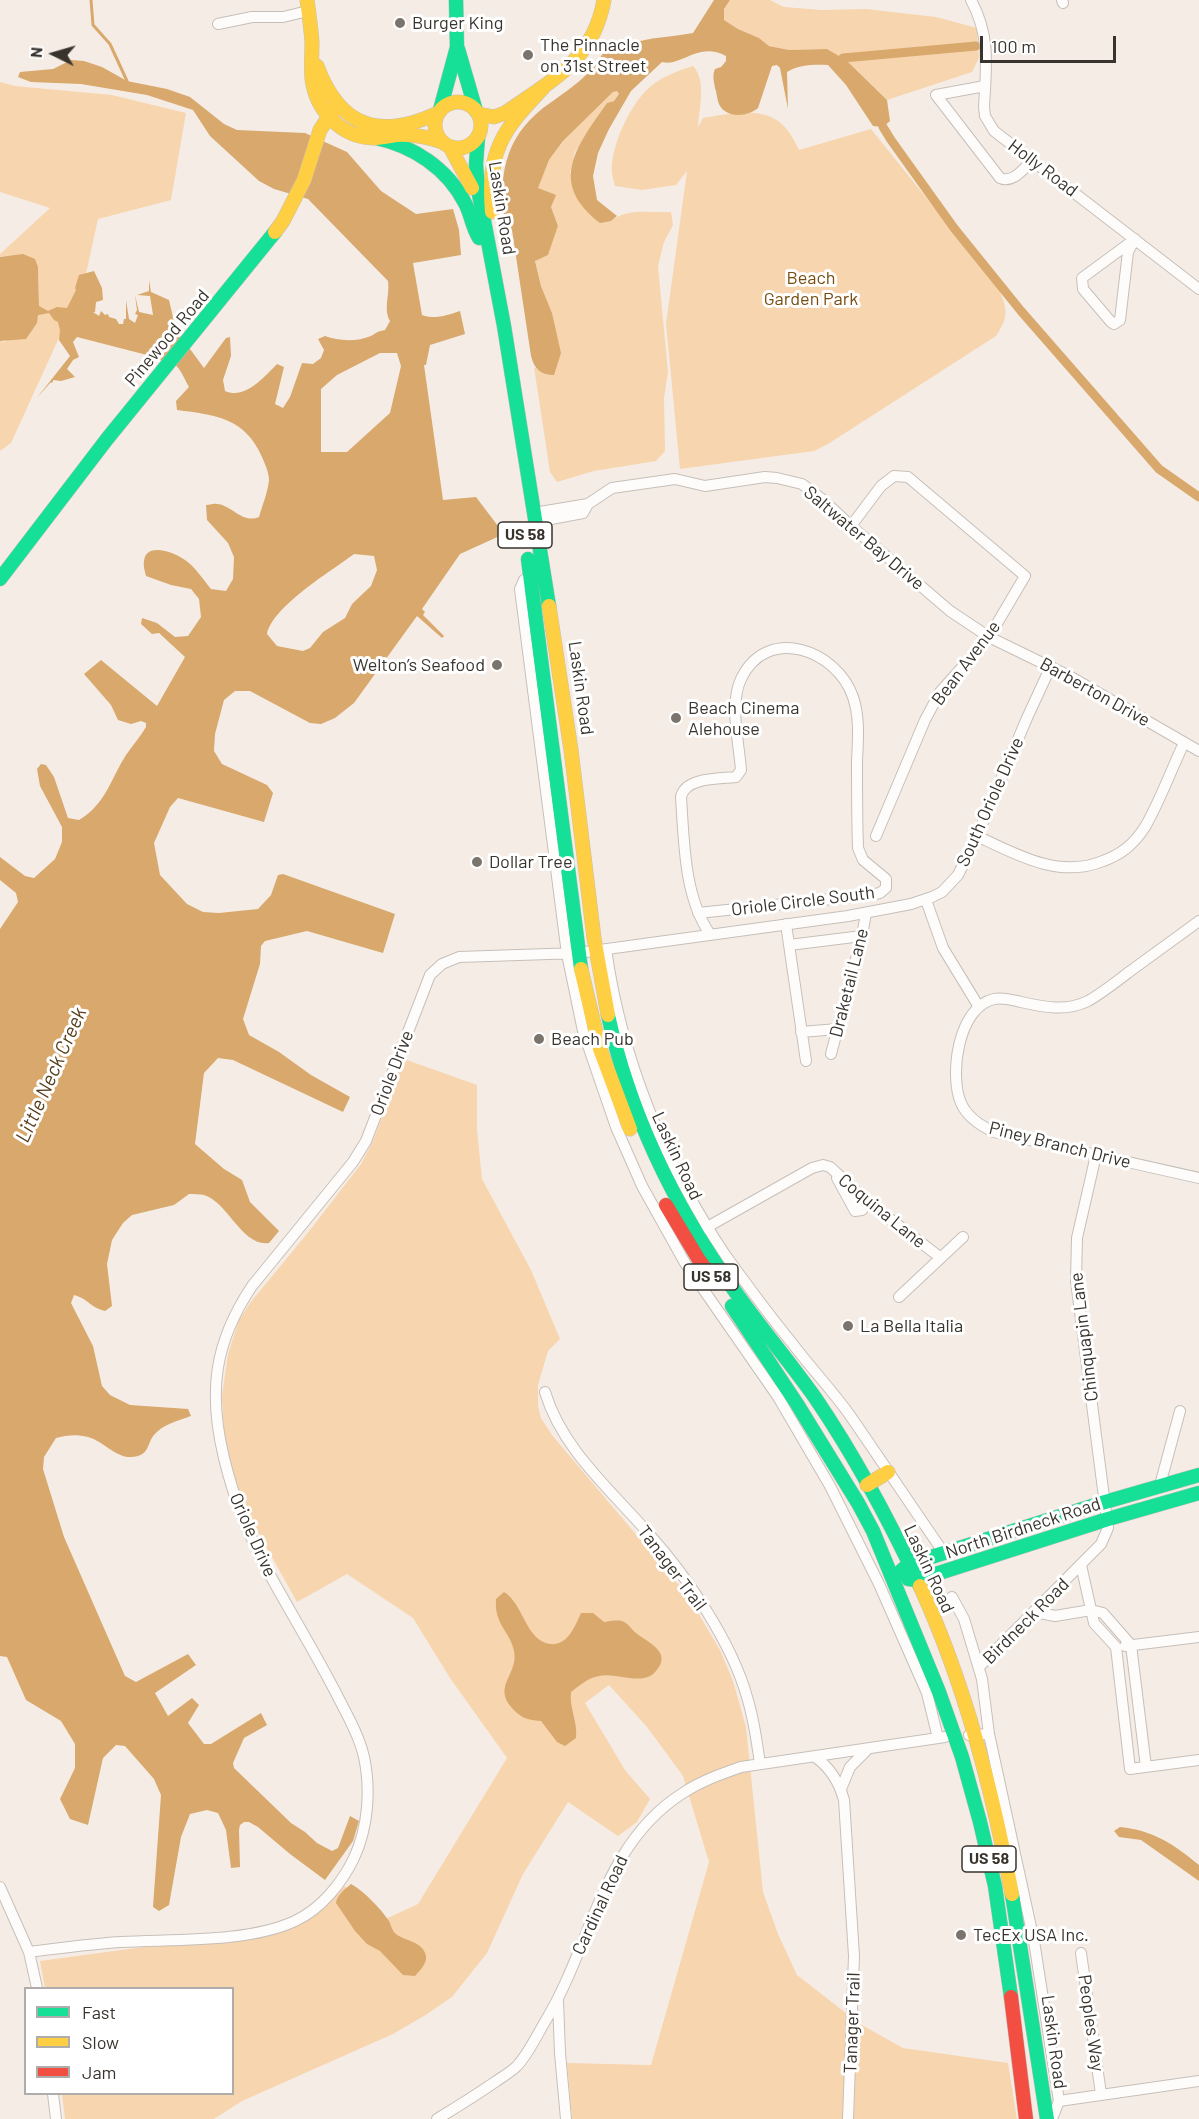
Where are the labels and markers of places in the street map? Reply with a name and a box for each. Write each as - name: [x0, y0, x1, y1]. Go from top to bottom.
- place label: Burger King: [412, 12, 503, 34]
- marker: Burger King: [393, 16, 407, 30]
- place label: The Pinnacle on 31st Street: [540, 34, 646, 76]
- marker: The Pinnacle on 31st Street: [521, 48, 535, 62]
- place label: Welton’s Seafood: [353, 654, 485, 676]
- marker: Welton’s Seafood: [490, 658, 504, 672]
- place label: Beach Cinema Alehouse: [688, 697, 799, 740]
- marker: Beach Cinema Alehouse: [669, 711, 683, 725]
- place label: Dollar Tree: [489, 851, 573, 873]
- marker: Dollar Tree: [470, 855, 484, 869]
- place label: Beach Pub: [551, 1028, 634, 1050]
- marker: Beach Pub: [532, 1032, 546, 1046]
- place label: La Bella Italia: [860, 1315, 963, 1337]
- marker: La Bella Italia: [841, 1319, 855, 1333]
- place label: TecEx USA Inc.: [973, 1924, 1089, 1946]
- marker: TecEx USA Inc.: [954, 1928, 968, 1942]

